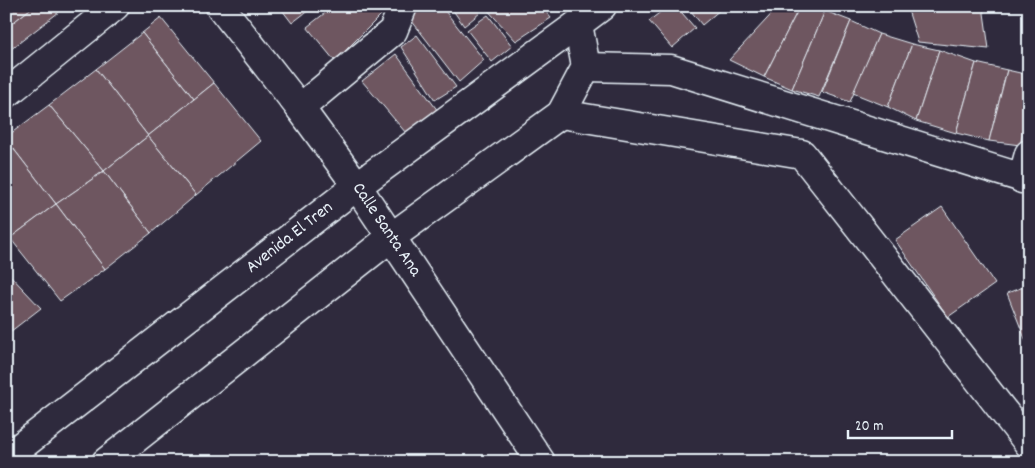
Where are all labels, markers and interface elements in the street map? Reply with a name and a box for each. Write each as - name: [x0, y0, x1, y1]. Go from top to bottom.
- street label: Calle Santa Ana: [345, 178, 427, 282]
- street label: Avenida El Tren: [241, 196, 339, 280]
- scale bar: [848, 408, 951, 440]
- text: 20 m: [855, 416, 883, 438]

